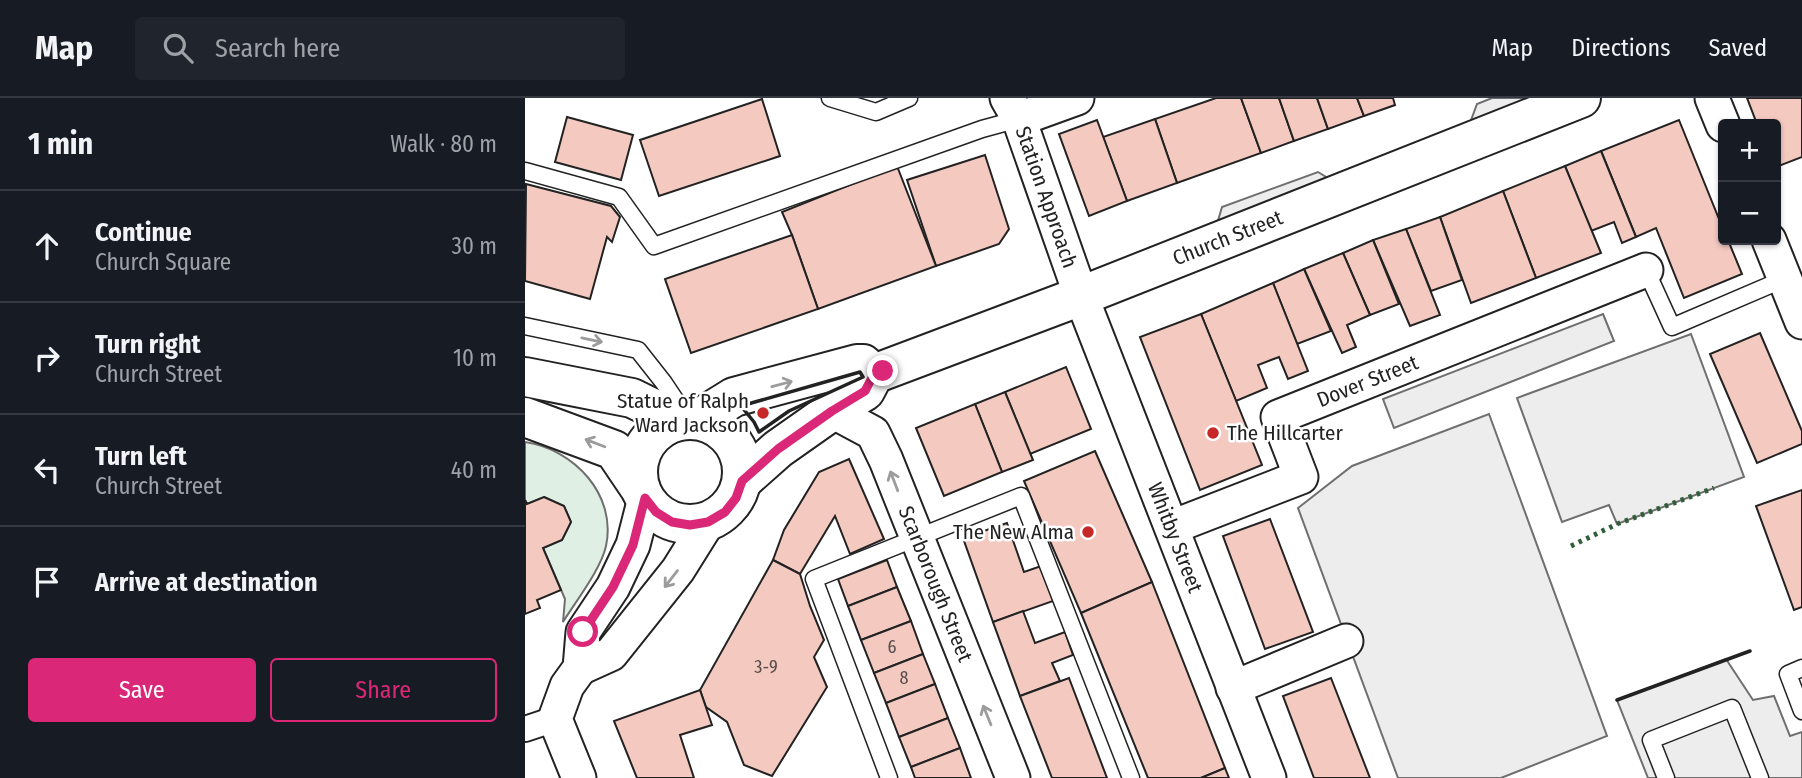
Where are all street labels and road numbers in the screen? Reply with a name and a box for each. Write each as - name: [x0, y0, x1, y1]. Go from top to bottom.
- street label: Station Approach: [1010, 123, 1083, 271]
- street label: Church Street: [1169, 204, 1287, 271]
- street label: Dover Street: [1313, 349, 1422, 413]
- street label: Whitby Street: [1142, 479, 1208, 596]
- street label: Scarborough Street: [893, 502, 978, 666]

